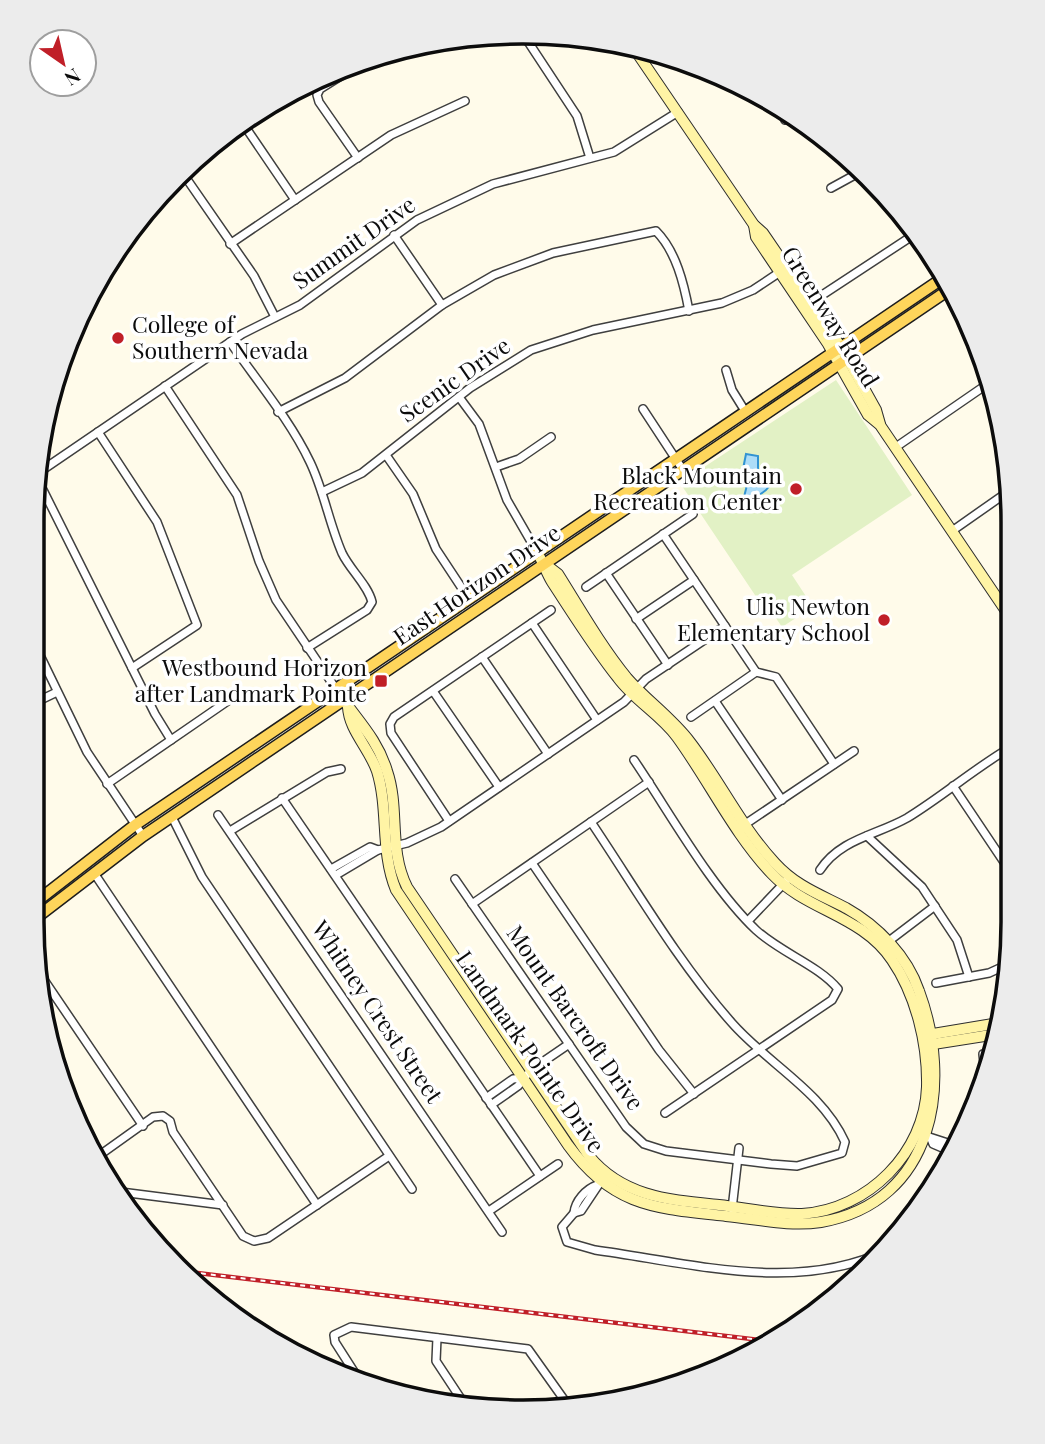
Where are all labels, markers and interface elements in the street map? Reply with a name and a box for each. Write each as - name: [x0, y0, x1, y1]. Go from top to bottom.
- north arrow: [28, 28, 98, 98]
- text: N: [60, 63, 86, 93]
- street label: Summit Drive: [286, 188, 421, 296]
- street label: Greenway Road: [776, 240, 887, 393]
- place label: College of Southern Nevada: [132, 308, 309, 365]
- street label: Scenic Drive: [392, 329, 516, 428]
- marker: College of Southern Nevada: [110, 330, 126, 346]
- place label: Black Mountain Recreation Center: [593, 459, 782, 516]
- marker: Black Mountain Recreation Center: [788, 481, 804, 497]
- street label: East Horizon Drive: [387, 516, 566, 651]
- place label: Ulis Newton Elementary School: [677, 590, 870, 647]
- marker: Ulis Newton Elementary School: [876, 612, 892, 628]
- place label: Westbound Horizon after Landmark Pointe: [135, 651, 367, 708]
- marker: Westbound Horizon after Landmark Pointe: [373, 673, 389, 689]
- street label: Whitney Crest Street: [305, 913, 451, 1109]
- street label: Mount Barcroft Drive: [501, 918, 652, 1116]
- street label: Landmark Pointe Drive: [450, 944, 613, 1158]

